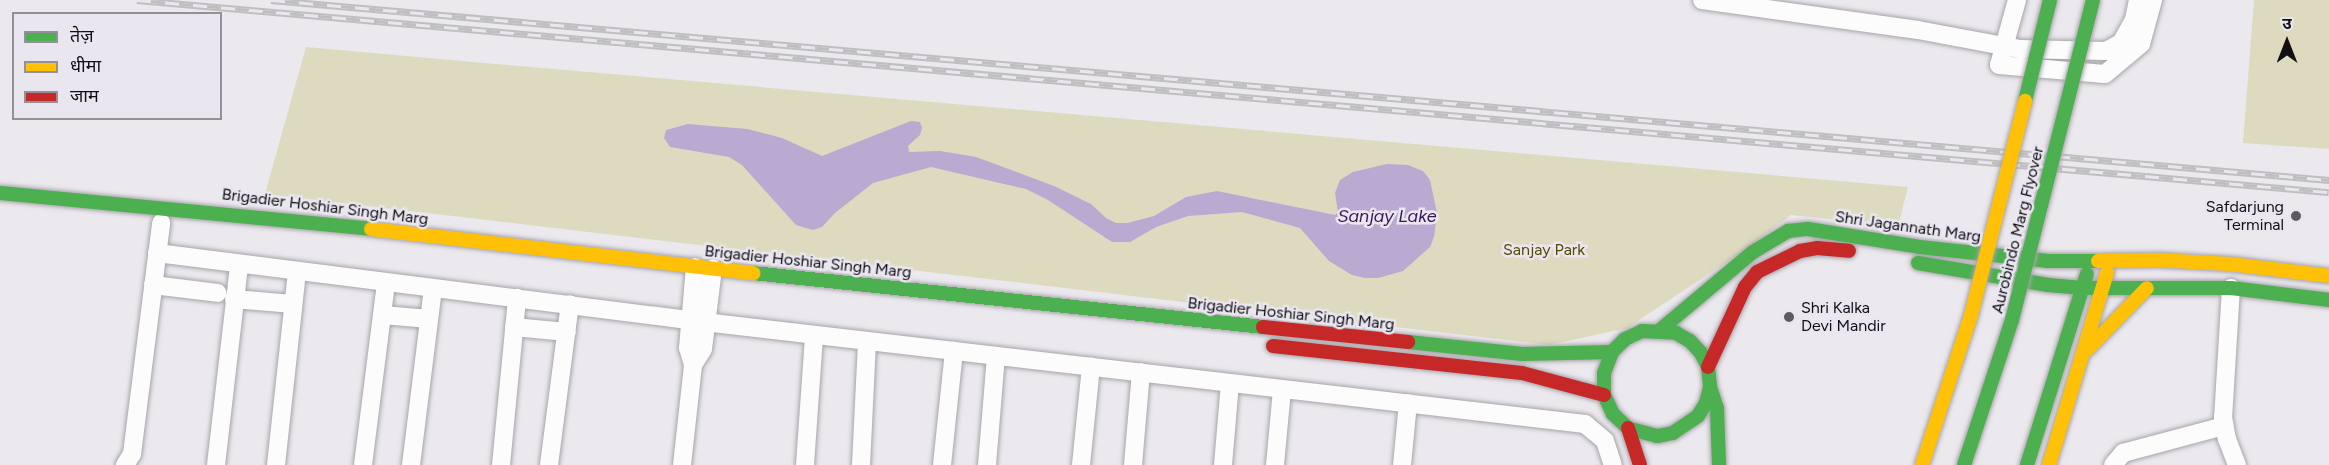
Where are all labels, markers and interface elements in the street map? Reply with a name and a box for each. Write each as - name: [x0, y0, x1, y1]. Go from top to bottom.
- legend: [12, 12, 222, 120]
- north arrow: [2257, 12, 2317, 72]
- text: उ: [2282, 14, 2292, 33]
- text: तेज़: [70, 25, 94, 47]
- text: धीमा: [70, 55, 101, 77]
- text: जाम: [70, 85, 99, 107]
- street label: Aurobindo Marg Flyover: [1988, 145, 2048, 315]
- street label: Brigadier Hoshiar Singh Marg: [221, 185, 429, 229]
- place label: Safdarjung Terminal: [2206, 197, 2284, 235]
- water label: Sanjay Lake: [1337, 205, 1437, 227]
- street label: Shri Jagannath Marg: [1834, 207, 1982, 247]
- marker: Safdarjung Terminal: [2289, 209, 2303, 223]
- park label: Sanjay Park: [1503, 240, 1585, 260]
- street label: Brigadier Hoshiar Singh Marg: [704, 242, 912, 282]
- street label: Brigadier Hoshiar Singh Marg: [1187, 294, 1395, 334]
- place label: Shri Kalka Devi Mandir: [1801, 298, 1886, 336]
- marker: Shri Kalka Devi Mandir: [1782, 310, 1796, 324]

